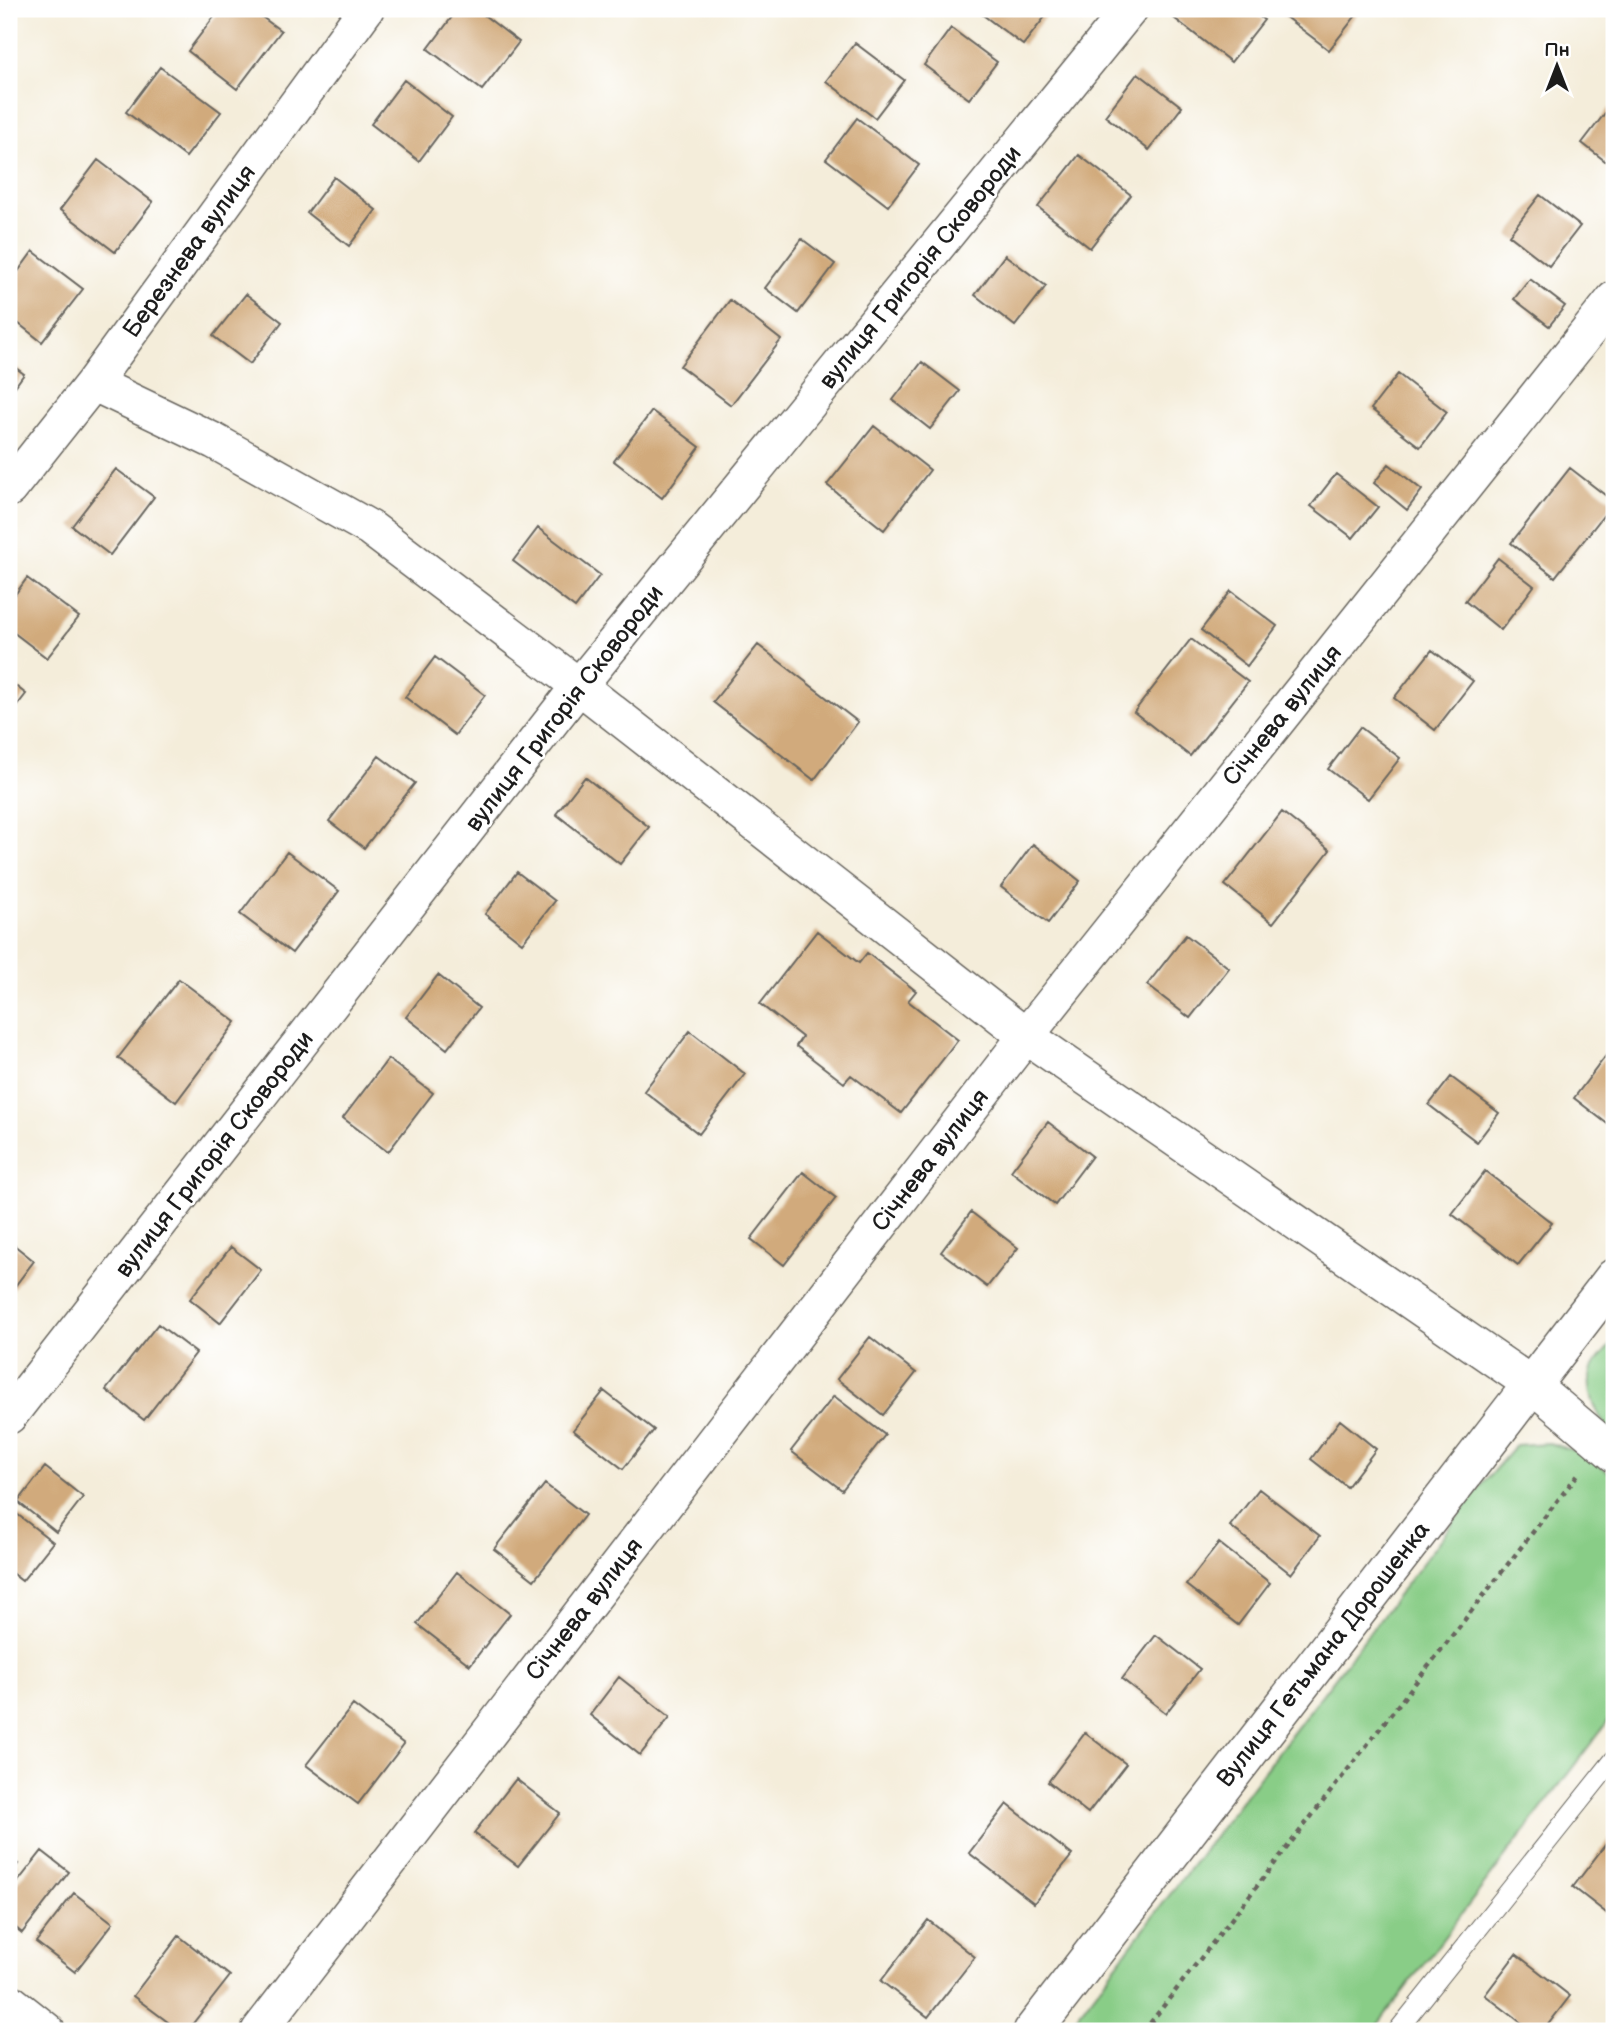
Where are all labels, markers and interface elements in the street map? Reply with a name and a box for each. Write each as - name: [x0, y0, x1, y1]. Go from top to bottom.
- north arrow: [1522, 32, 1592, 102]
- text: Пн: [1544, 39, 1570, 62]
- street label: вулиця Григорія Сковороди: [813, 140, 1028, 395]
- street label: Березнева вулиця: [117, 159, 262, 343]
- street label: вулиця Григорія Сковороди: [459, 579, 670, 837]
- street label: Січнева вулиця: [1217, 639, 1348, 792]
- street label: вулиця Григорія Сковороди: [109, 1025, 320, 1283]
- street label: Січнева вулиця: [866, 1083, 995, 1237]
- street label: Вулиця Гетьмана Дорошенка: [1211, 1516, 1436, 1793]
- street label: Січнева вулиця: [520, 1532, 649, 1686]

